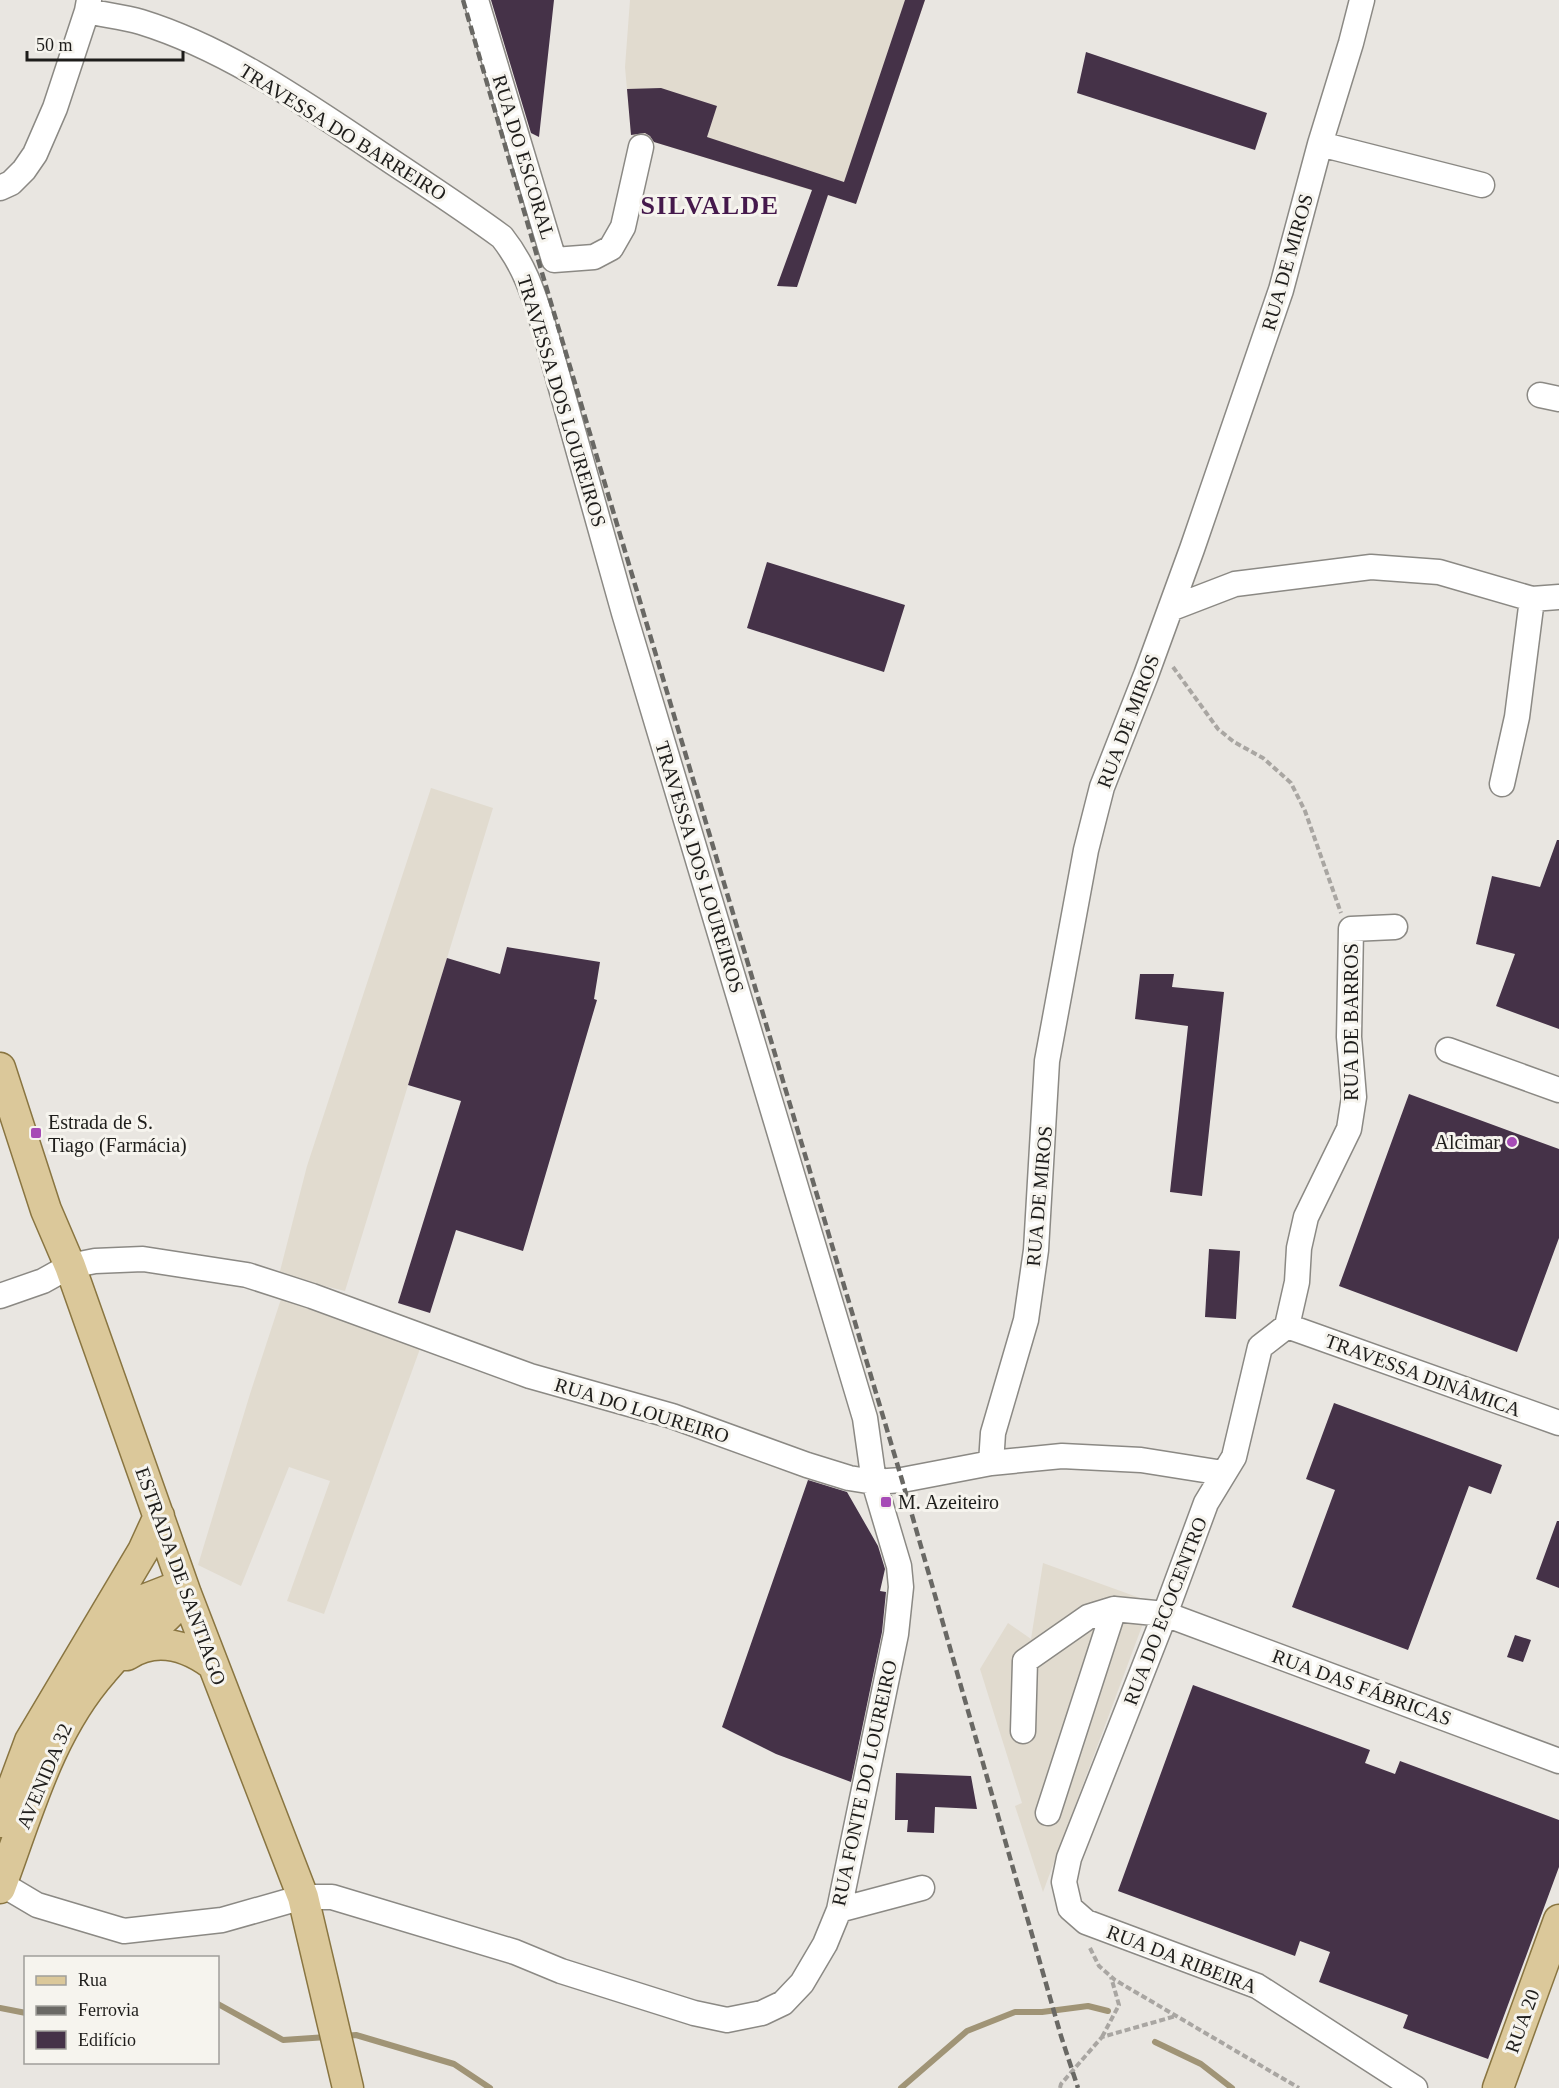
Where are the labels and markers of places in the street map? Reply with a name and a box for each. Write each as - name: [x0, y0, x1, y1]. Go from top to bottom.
- place label: Estrada de S. Tiago (Farmácia): [48, 1111, 187, 1157]
- marker: Estrada de S. Tiago (Farmácia): [29, 1126, 43, 1140]
- place label: Alcimar: [1434, 1131, 1500, 1153]
- marker: Alcimar: [1505, 1135, 1519, 1149]
- place label: M. Azeiteiro: [898, 1491, 999, 1513]
- marker: M. Azeiteiro: [879, 1495, 893, 1509]

